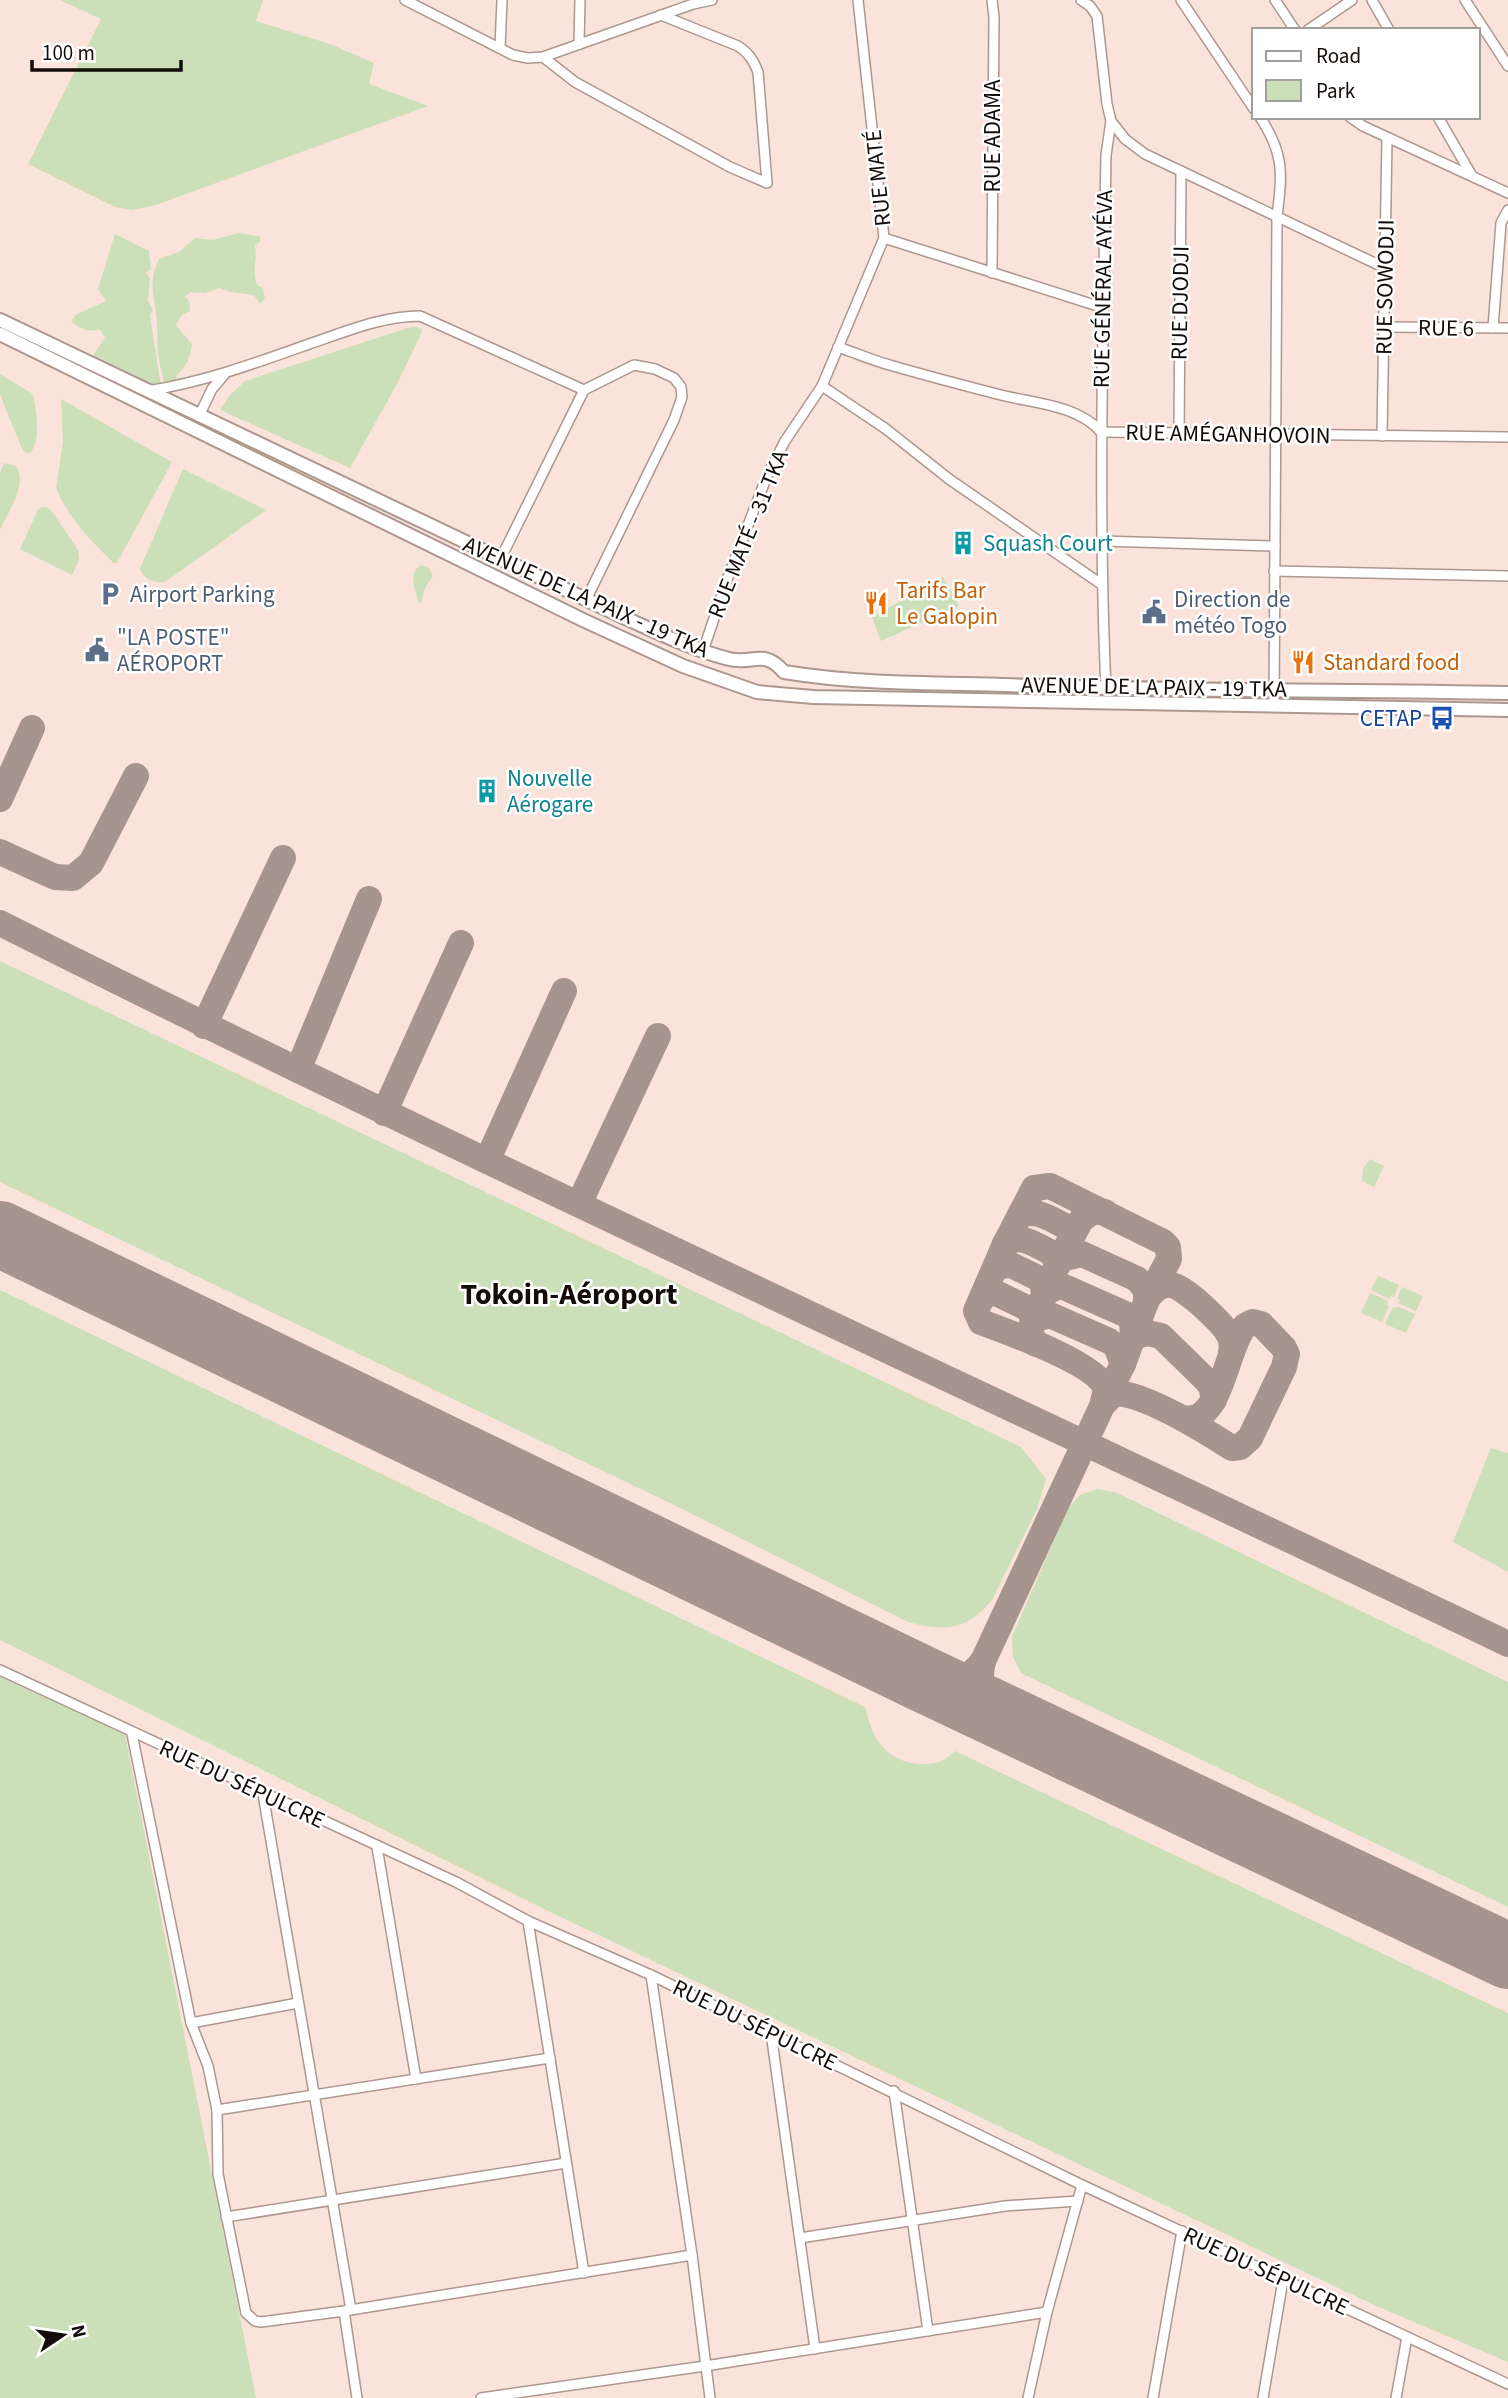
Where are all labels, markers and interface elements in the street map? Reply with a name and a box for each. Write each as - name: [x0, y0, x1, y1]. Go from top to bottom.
- scale bar: [32, 28, 180, 72]
- legend: [1252, 28, 1480, 119]
- text: 100 m: [42, 38, 95, 68]
- text: Road: [1316, 41, 1361, 71]
- text: Park: [1316, 76, 1356, 106]
- street label: RUE ADAMA: [976, 79, 1009, 192]
- street label: RUE MATÉ: [857, 128, 899, 228]
- street label: RUE GÉNÉRAL AYÉVA: [1085, 189, 1121, 389]
- street label: RUE SOWODJI: [1367, 219, 1403, 355]
- street label: RUE DJODJI: [1163, 245, 1197, 361]
- street label: RUE 6: [1418, 311, 1474, 345]
- street label: RUE AMÉGANHOVOIN: [1125, 416, 1331, 452]
- street label: RUE MATÉ - 31 TKA: [699, 444, 797, 623]
- place label: Squash Court: [983, 527, 1113, 560]
- street label: AVENUE DE LA PAIX - 19 TKA: [458, 528, 715, 666]
- building icon: Squash Court: [949, 529, 977, 557]
- place label: Tarifs Bar Le Galopin: [896, 574, 998, 633]
- place label: Airport Parking: [130, 578, 275, 611]
- parking icon: Airport Parking: [96, 580, 124, 608]
- place label: Direction de météo Togo: [1174, 583, 1290, 642]
- restaurant icon: Tarifs Bar Le Galopin: [862, 589, 890, 617]
- public building icon: Direction de météo Togo: [1140, 598, 1168, 626]
- place label: "LA POSTE" AÉROPORT: [117, 621, 230, 680]
- public building icon: "LA POSTE" AÉROPORT: [83, 636, 111, 664]
- place label: Standard food: [1323, 646, 1460, 679]
- restaurant icon: Standard food: [1289, 648, 1317, 676]
- street label: AVENUE DE LA PAIX - 19 TKA: [1021, 668, 1288, 706]
- place label: CETAP: [1360, 702, 1422, 735]
- bus stop icon: CETAP: [1428, 704, 1456, 732]
- place label: Nouvelle Aérogare: [507, 762, 593, 821]
- building icon: Nouvelle Aérogare: [473, 777, 501, 805]
- district label: Tokoin-Aéroport: [461, 1273, 678, 1316]
- street label: RUE DU SÉPULCRE: [154, 1731, 330, 1837]
- street label: RUE DU SÉPULCRE: [667, 1971, 843, 2079]
- street label: RUE DU SÉPULCRE: [1178, 2218, 1354, 2324]
- north arrow: [28, 2300, 98, 2370]
- text: N: [64, 2322, 93, 2341]

